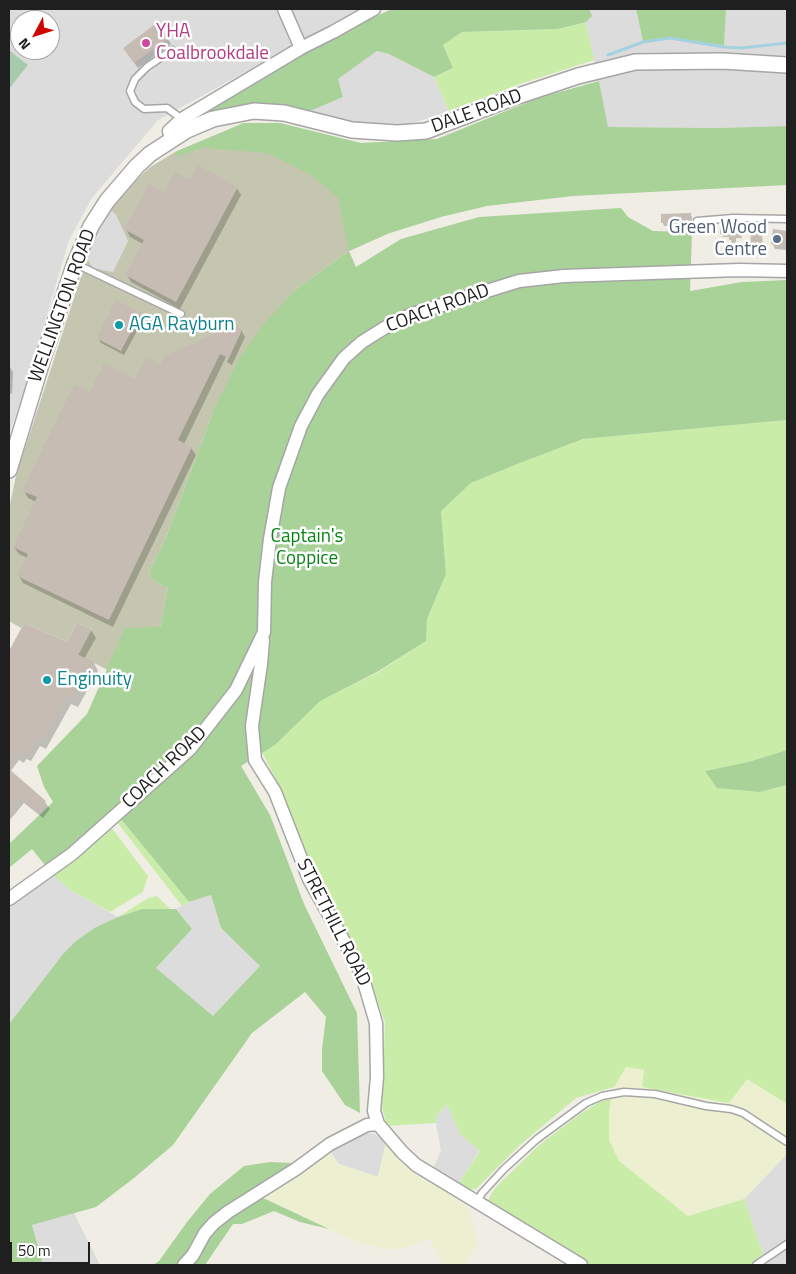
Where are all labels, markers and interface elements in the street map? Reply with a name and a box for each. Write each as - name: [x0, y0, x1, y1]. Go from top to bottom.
- north arrow: [10, 10, 60, 60]
- place label: YHA Coalbrookdale: [156, 21, 269, 65]
- text: N: [13, 34, 35, 55]
- marker: YHA Coalbrookdale: [140, 37, 152, 49]
- street label: DALE ROAD: [429, 85, 525, 139]
- place label: Green Wood Centre: [669, 217, 767, 261]
- street label: WELLINGTON ROAD: [25, 226, 101, 386]
- marker: Green Wood Centre: [771, 233, 783, 245]
- street label: COACH ROAD: [383, 280, 493, 338]
- place label: AGA Rayburn: [129, 314, 234, 336]
- marker: AGA Rayburn: [113, 319, 125, 331]
- park label: Captain's Coppice: [271, 526, 343, 570]
- place label: Enginuity: [57, 669, 132, 691]
- marker: Enginuity: [41, 674, 53, 686]
- street label: COACH ROAD: [118, 722, 212, 814]
- street label: STRETHILL ROAD: [291, 855, 375, 991]
- scale bar: [12, 1232, 92, 1264]
- text: 50 m: [18, 1239, 51, 1262]

